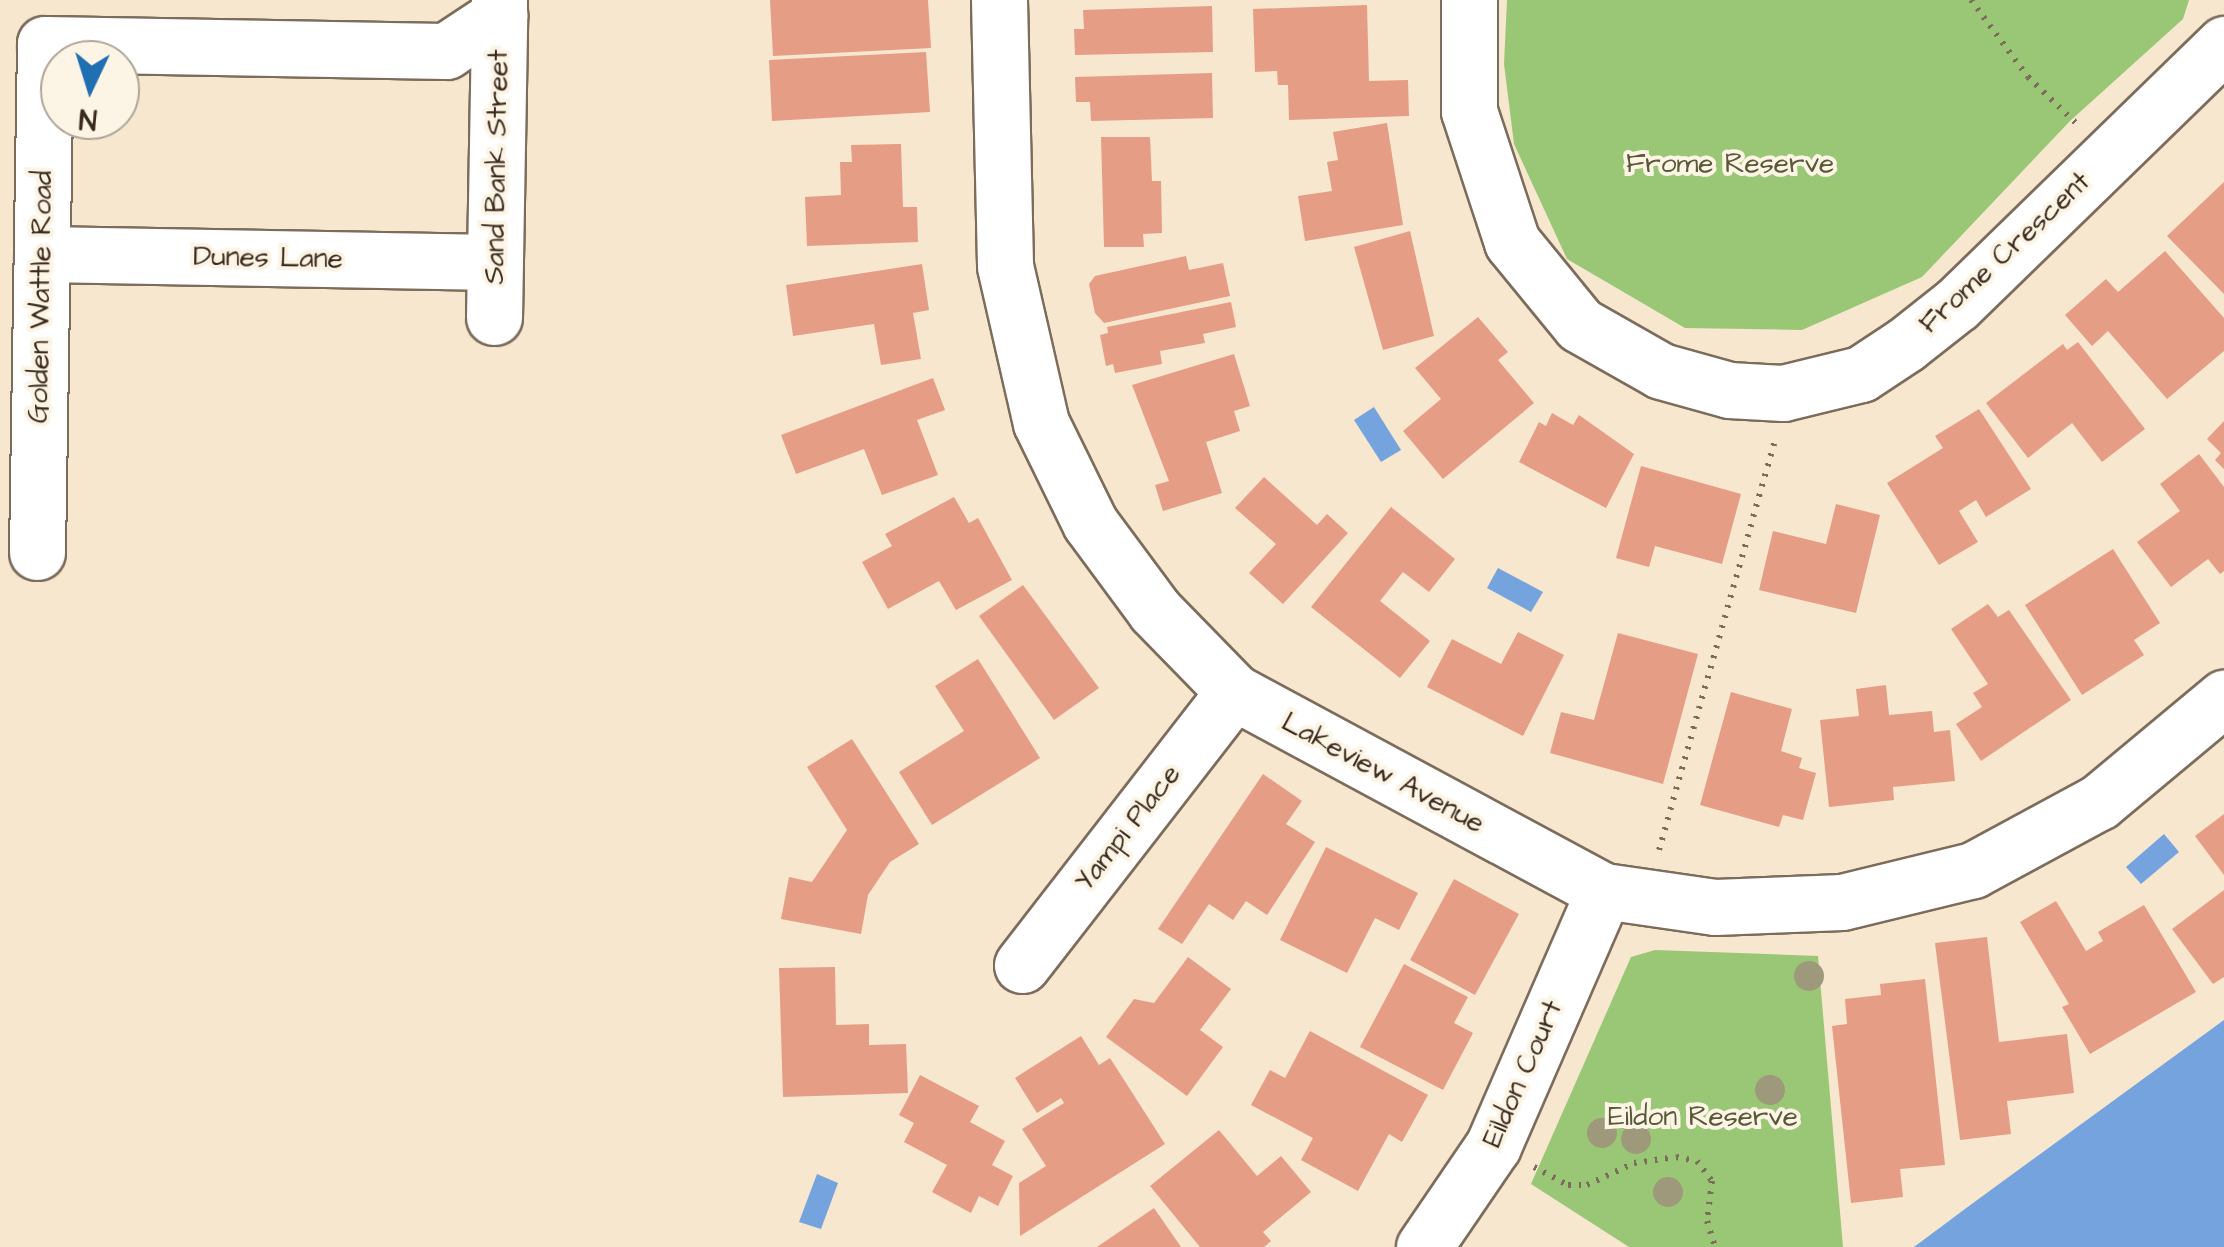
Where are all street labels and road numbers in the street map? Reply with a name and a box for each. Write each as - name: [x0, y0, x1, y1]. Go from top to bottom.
- street label: Sand Bank Street: [478, 49, 516, 285]
- street label: Frome Crescent: [1913, 165, 2097, 341]
- street label: Golden Wattle Road: [22, 170, 60, 424]
- street label: Dunes Lane: [193, 240, 343, 276]
- street label: Lakeview Avenue: [1276, 705, 1490, 841]
- street label: Yampi Place: [1068, 758, 1188, 898]
- street label: Eildon Court: [1476, 995, 1570, 1153]

